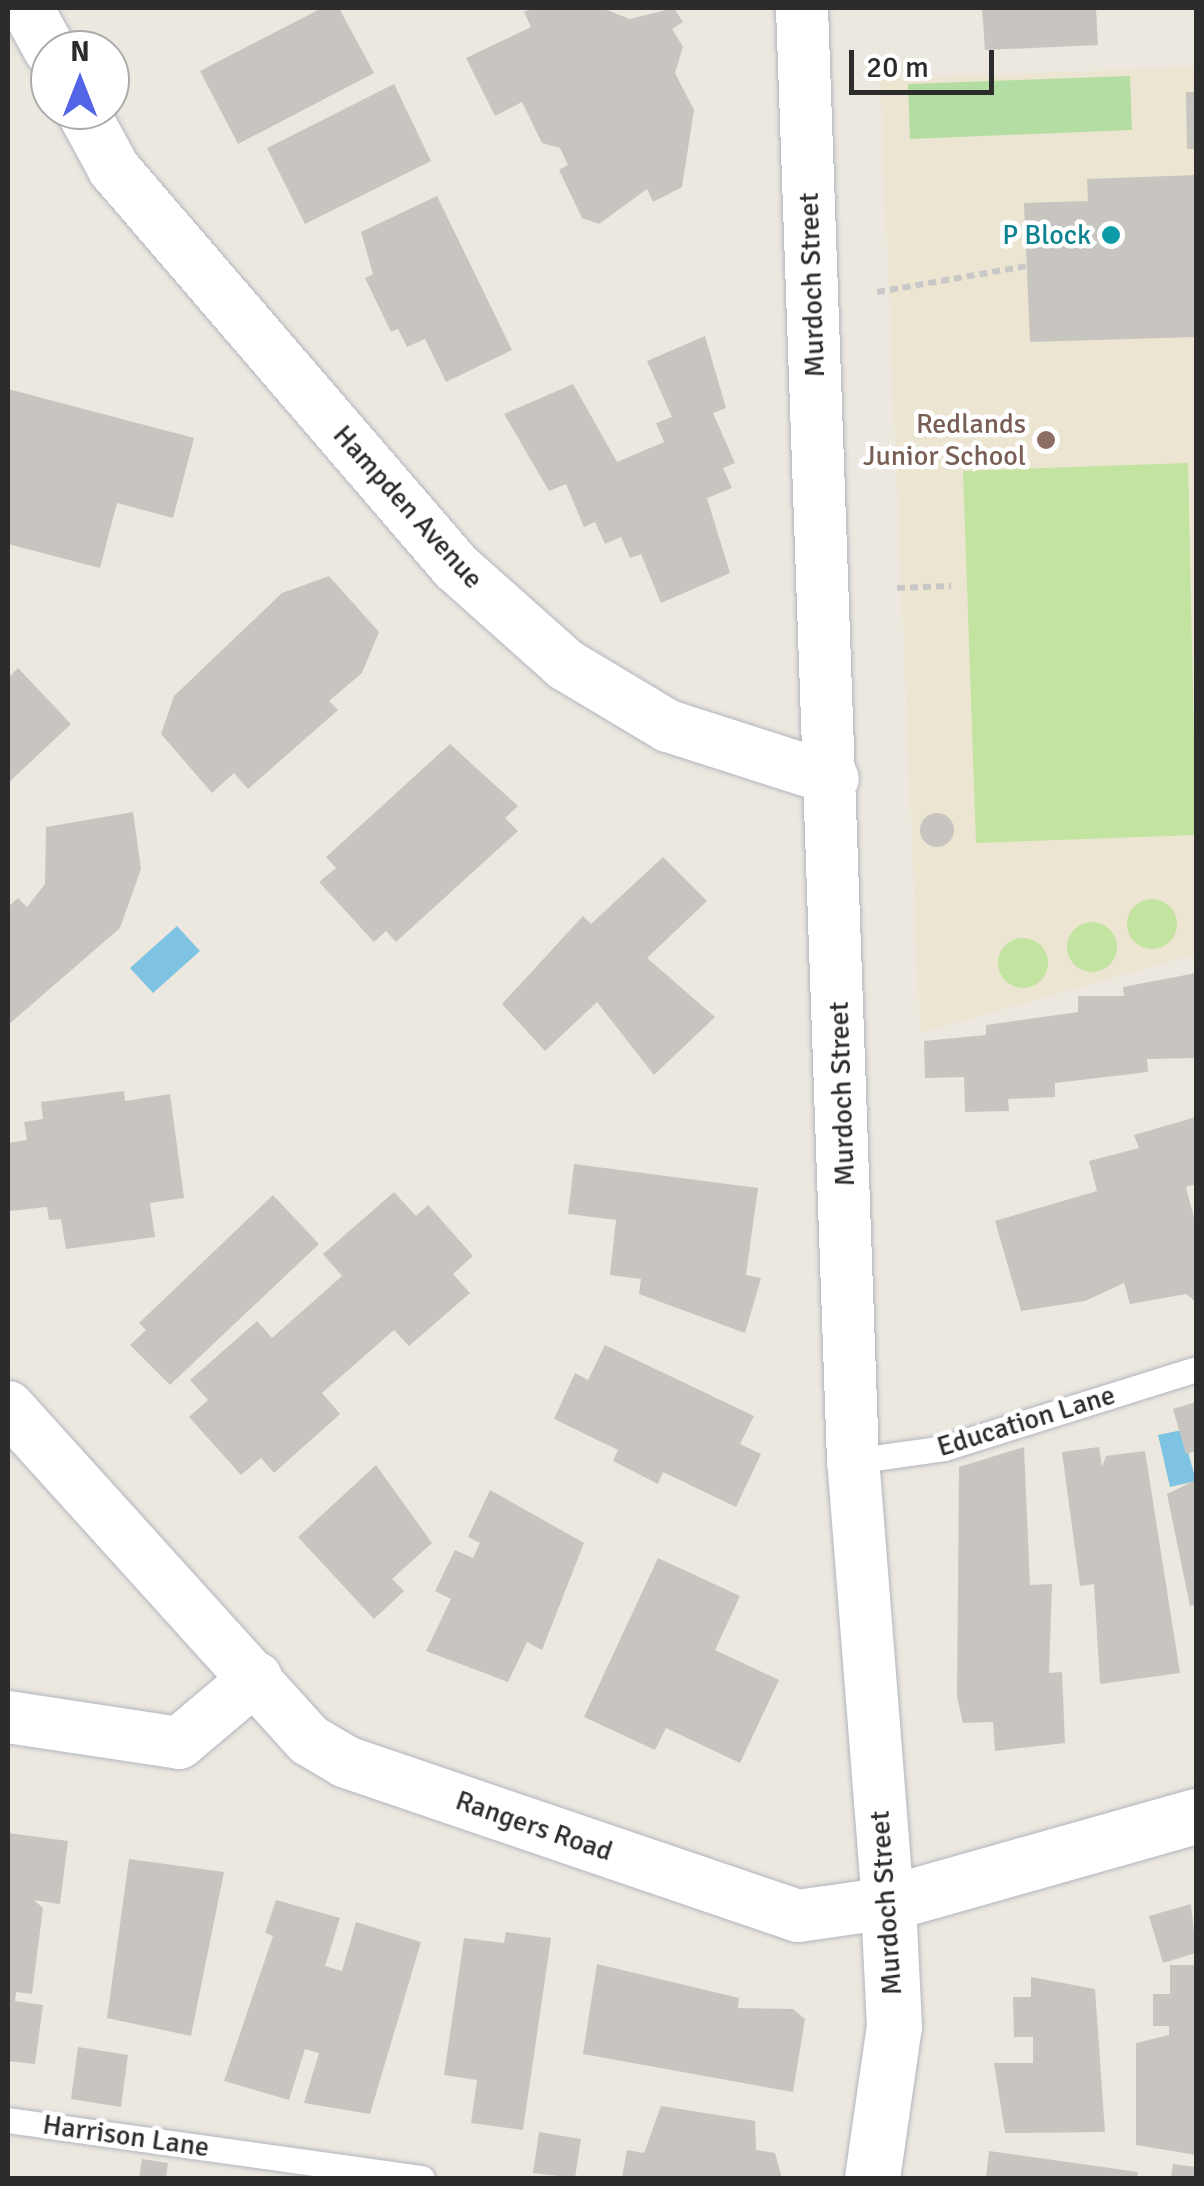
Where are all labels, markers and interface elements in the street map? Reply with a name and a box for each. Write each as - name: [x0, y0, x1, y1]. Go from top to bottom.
- north arrow: [30, 30, 130, 130]
- scale bar: [854, 30, 999, 92]
- text: N: [70, 35, 90, 69]
- text: 20 m: [866, 49, 929, 86]
- street label: Murdoch Street: [792, 192, 832, 378]
- place label: P Block: [1002, 218, 1091, 252]
- marker: P Block: [1100, 224, 1122, 246]
- place label: Redlands Junior School: [863, 407, 1026, 473]
- street label: Hampden Avenue: [326, 418, 490, 596]
- marker: Redlands Junior School: [1035, 429, 1057, 451]
- street label: Murdoch Street: [822, 1001, 862, 1187]
- street label: Education Lane: [933, 1378, 1119, 1464]
- street label: Rangers Road: [451, 1783, 617, 1869]
- street label: Murdoch Street: [863, 1810, 909, 1996]
- street label: Harrison Lane: [41, 2108, 211, 2164]

